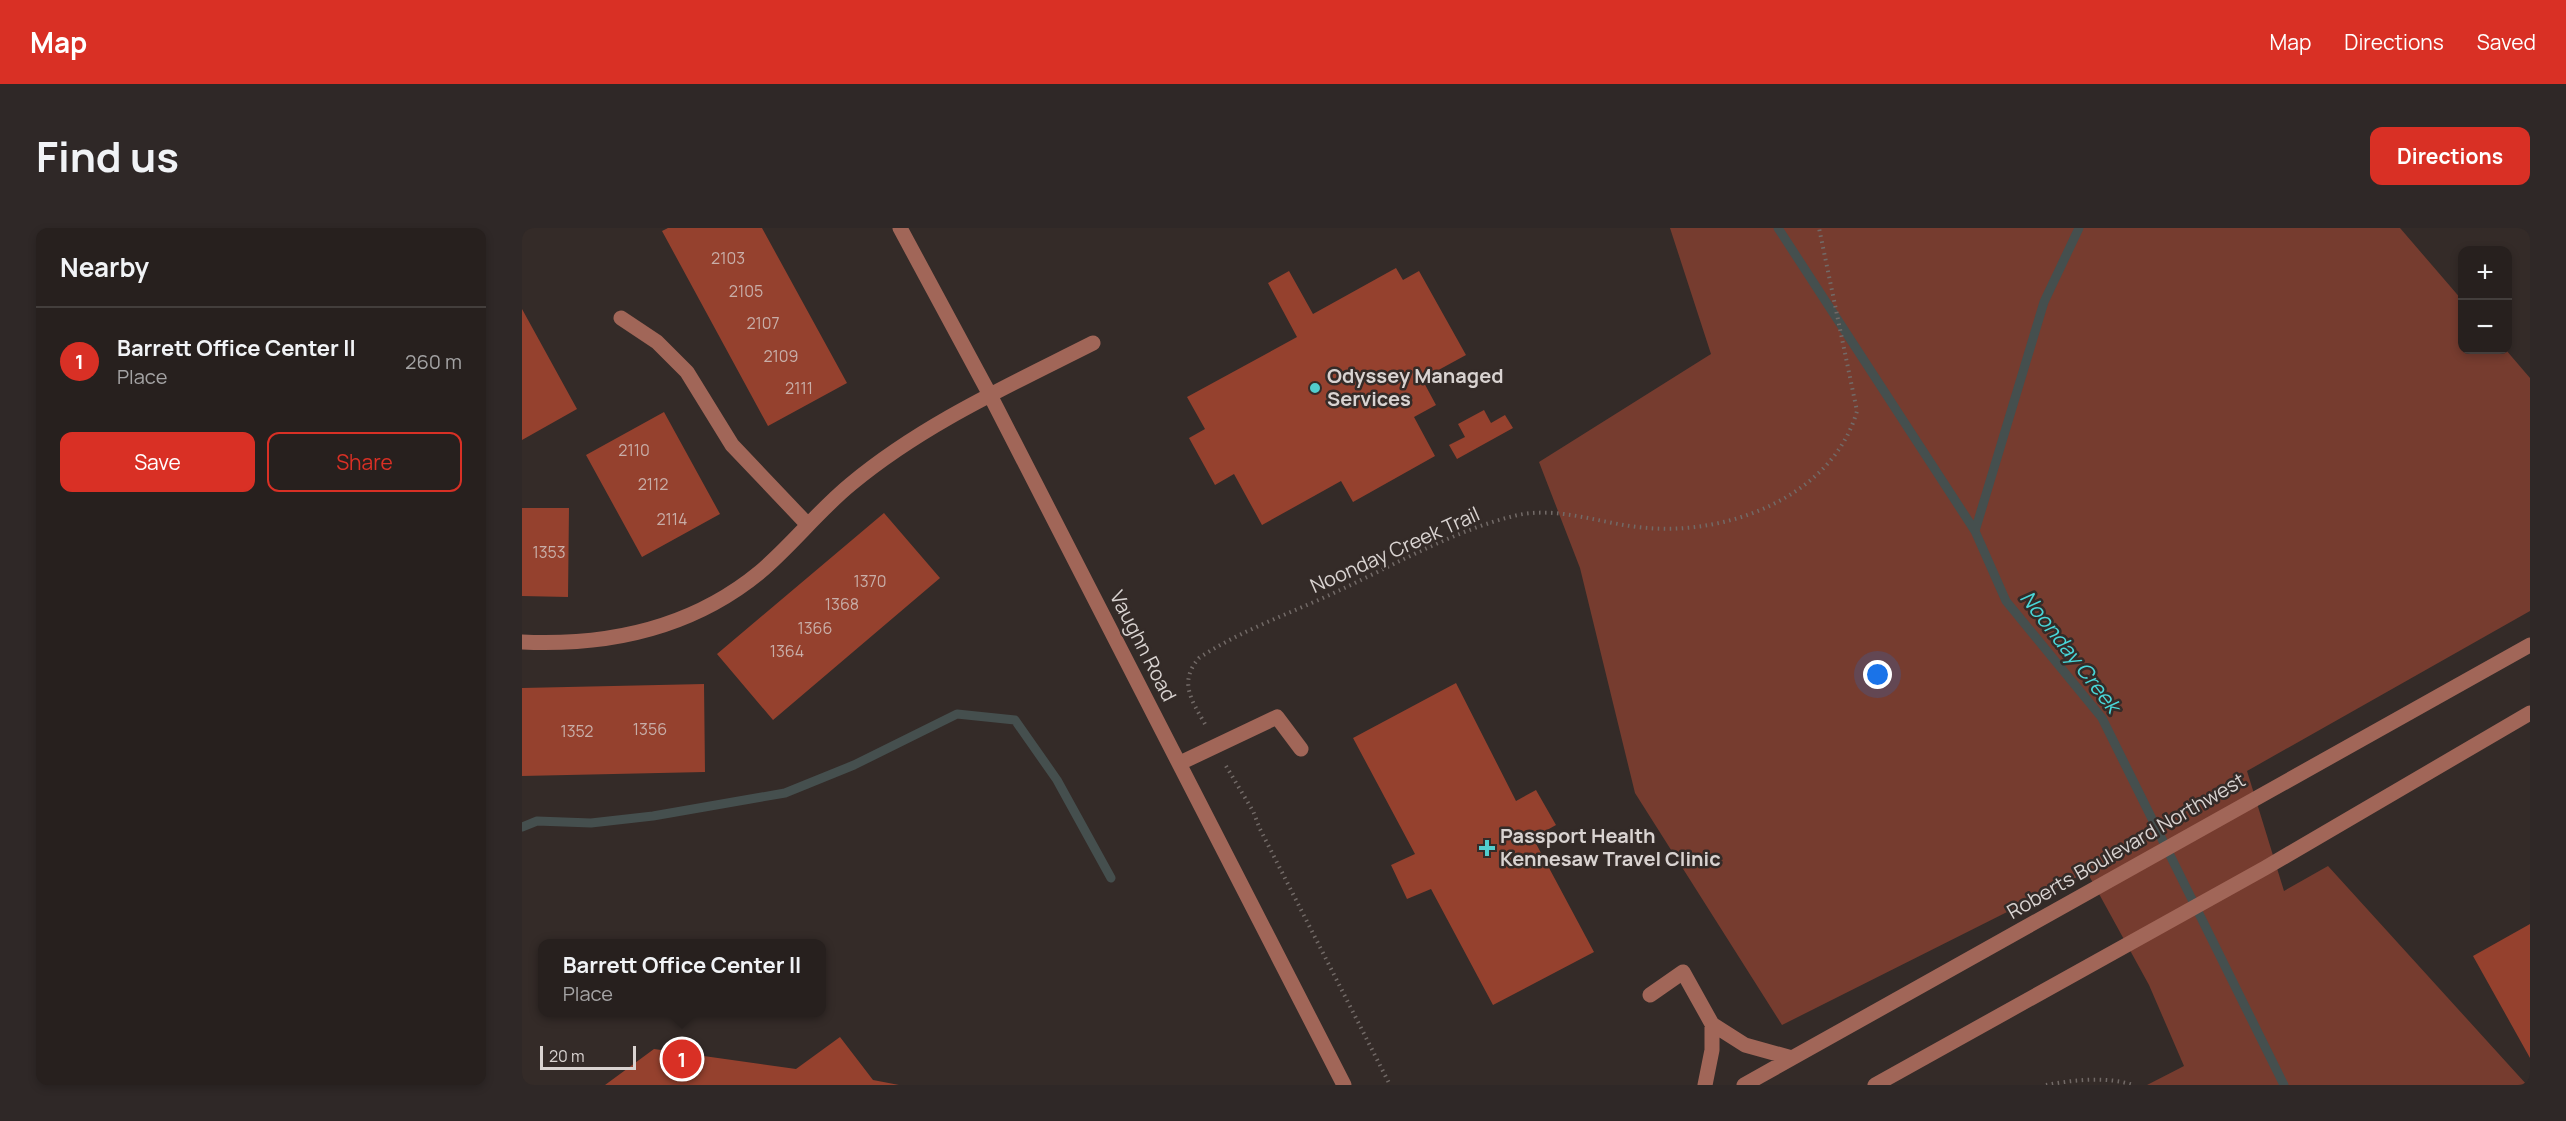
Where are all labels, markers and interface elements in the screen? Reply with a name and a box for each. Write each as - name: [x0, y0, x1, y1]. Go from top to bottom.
- text: Map: [30, 23, 87, 61]
- text: Map: [2270, 28, 2311, 56]
- text: Directions: [2344, 28, 2444, 56]
- text: Saved: [2477, 28, 2536, 56]
- text: Find us: [36, 127, 179, 185]
- button: Directions: [2370, 127, 2530, 185]
- map controls: [2458, 246, 2512, 354]
- button: +: [2458, 246, 2512, 300]
- house number: 2103: [711, 247, 745, 269]
- text: Nearby: [60, 249, 149, 285]
- house number: 2105: [729, 280, 763, 302]
- button: −: [2458, 300, 2512, 354]
- house number: 2107: [746, 312, 780, 334]
- text: Barrett Office Center II: [117, 333, 356, 363]
- house number: 2109: [763, 345, 799, 367]
- text: 1: [75, 348, 84, 375]
- text: 260 m: [405, 348, 462, 375]
- place label: Odyssey Managed Services: [1327, 362, 1504, 412]
- text: Place: [117, 363, 167, 390]
- house number: 2111: [785, 377, 813, 399]
- marker: Odyssey Managed Services: [1308, 381, 1322, 395]
- button: Save: [60, 432, 255, 492]
- button: Share: [267, 432, 462, 492]
- house number: 2110: [618, 439, 650, 461]
- house number: 2112: [638, 473, 668, 495]
- street label: Noonday Creek Trail: [1306, 500, 1484, 599]
- house number: 2114: [656, 508, 688, 530]
- house number: 1353: [532, 541, 566, 563]
- house number: 1370: [854, 570, 886, 592]
- water label: Noonday Creek: [2014, 585, 2129, 720]
- street label: Vaughn Road: [1104, 586, 1183, 706]
- house number: 1368: [825, 593, 859, 615]
- house number: 1366: [798, 617, 832, 639]
- house number: 1364: [770, 640, 804, 662]
- your location: [1863, 660, 1892, 689]
- house number: 1356: [633, 718, 667, 740]
- house number: 1352: [561, 720, 594, 742]
- street label: Roberts Boulevard Northwest: [2002, 766, 2250, 925]
- place label: Passport Health Kennesaw Travel Clinic: [1500, 822, 1721, 872]
- marker: Passport Health Kennesaw Travel Clinic: [1478, 839, 1496, 857]
- popup: [538, 939, 826, 1017]
- text: Barrett Office Center II: [563, 950, 801, 980]
- text: Place: [563, 980, 613, 1007]
- pin: 1: [662, 1036, 702, 1082]
- scale bar: [540, 1043, 636, 1070]
- text: 20 m: [549, 1045, 585, 1067]

